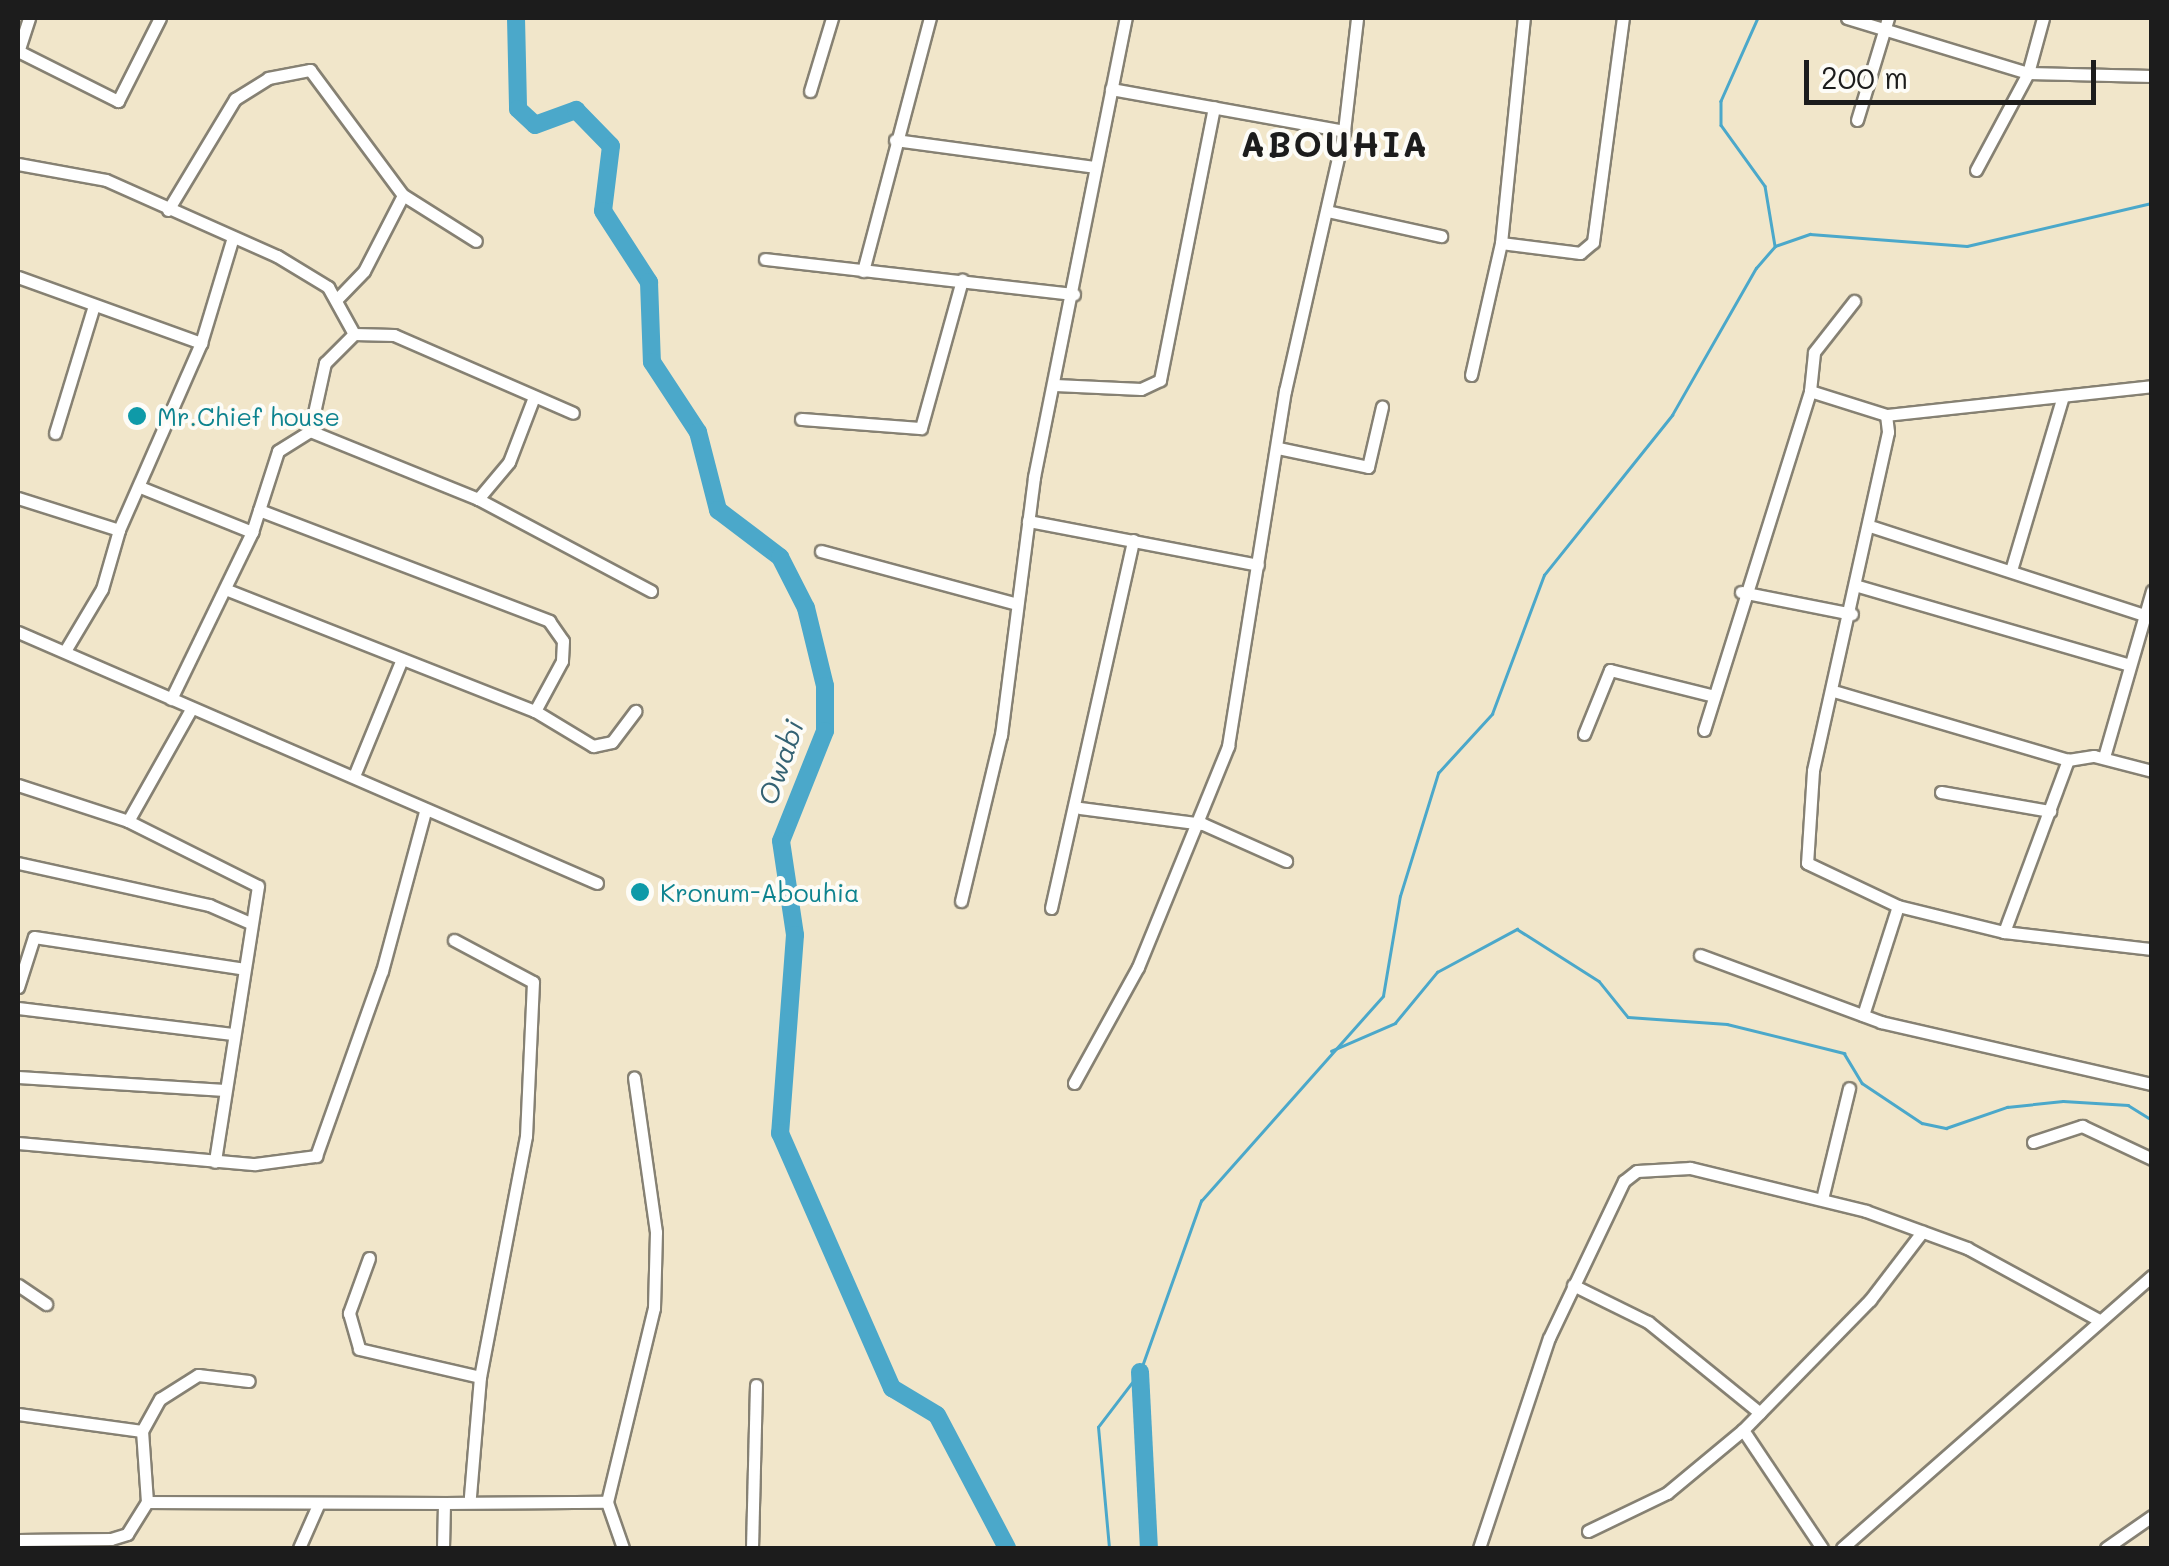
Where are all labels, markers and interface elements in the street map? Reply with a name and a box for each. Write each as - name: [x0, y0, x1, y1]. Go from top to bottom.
- scale bar: [1809, 40, 2102, 102]
- text: 200 m: [1821, 57, 1908, 97]
- district label: ABOUHIA: [1241, 122, 1429, 164]
- place label: Mr.Chief house: [157, 401, 340, 431]
- marker: Mr.Chief house: [126, 405, 148, 427]
- water label: Owabi: [750, 715, 810, 809]
- place label: Kronum-Abouhia: [660, 877, 860, 907]
- marker: Kronum-Abouhia: [629, 881, 651, 903]

